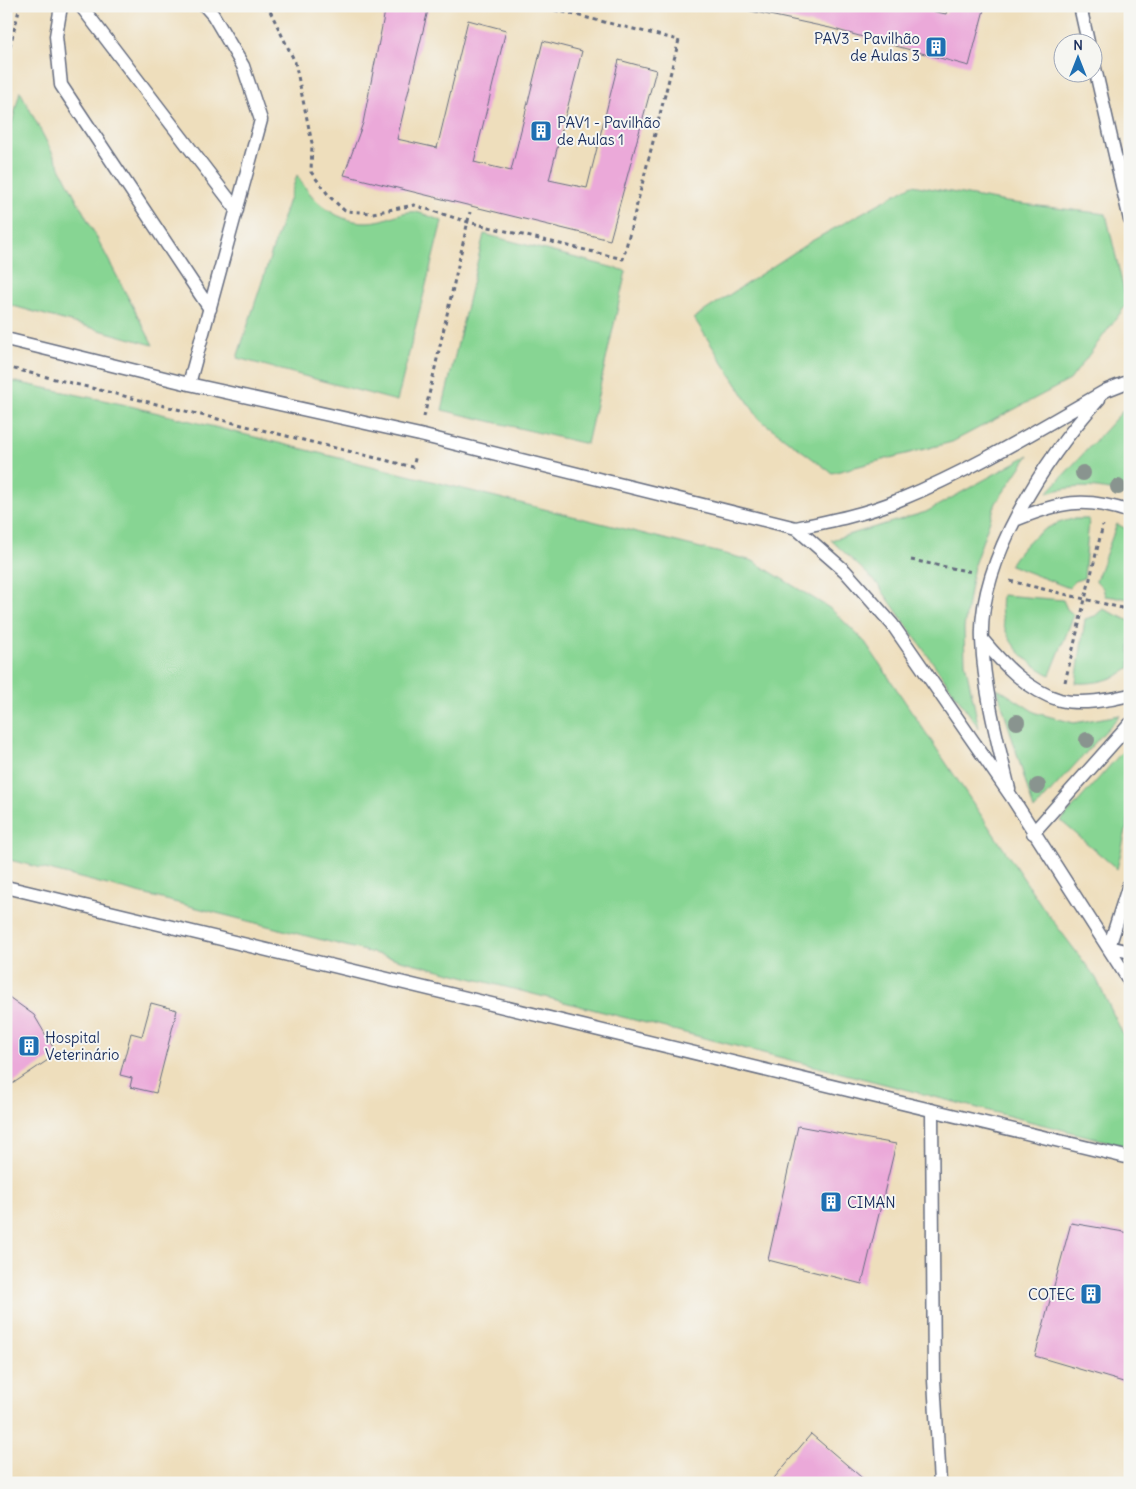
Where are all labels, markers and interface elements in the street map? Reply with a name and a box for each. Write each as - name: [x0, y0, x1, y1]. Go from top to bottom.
- place label: PAV3 - Pavilhão de Aulas 3: [814, 29, 920, 65]
- north arrow: [1054, 32, 1104, 82]
- building icon: PAV3 - Pavilhão de Aulas 3: [924, 35, 948, 59]
- text: N: [1073, 36, 1083, 54]
- place label: PAV1 - Pavilhão de Aulas 1: [557, 113, 660, 149]
- building icon: PAV1 - Pavilhão de Aulas 1: [529, 119, 553, 143]
- place label: Hospital Veterinário: [45, 1028, 120, 1064]
- building icon: Hospital Veterinário: [17, 1034, 41, 1058]
- building icon: CIMAN: [819, 1190, 843, 1214]
- place label: CIMAN: [847, 1193, 896, 1212]
- building icon: COTEC: [1079, 1282, 1103, 1306]
- place label: COTEC: [1028, 1285, 1075, 1304]

